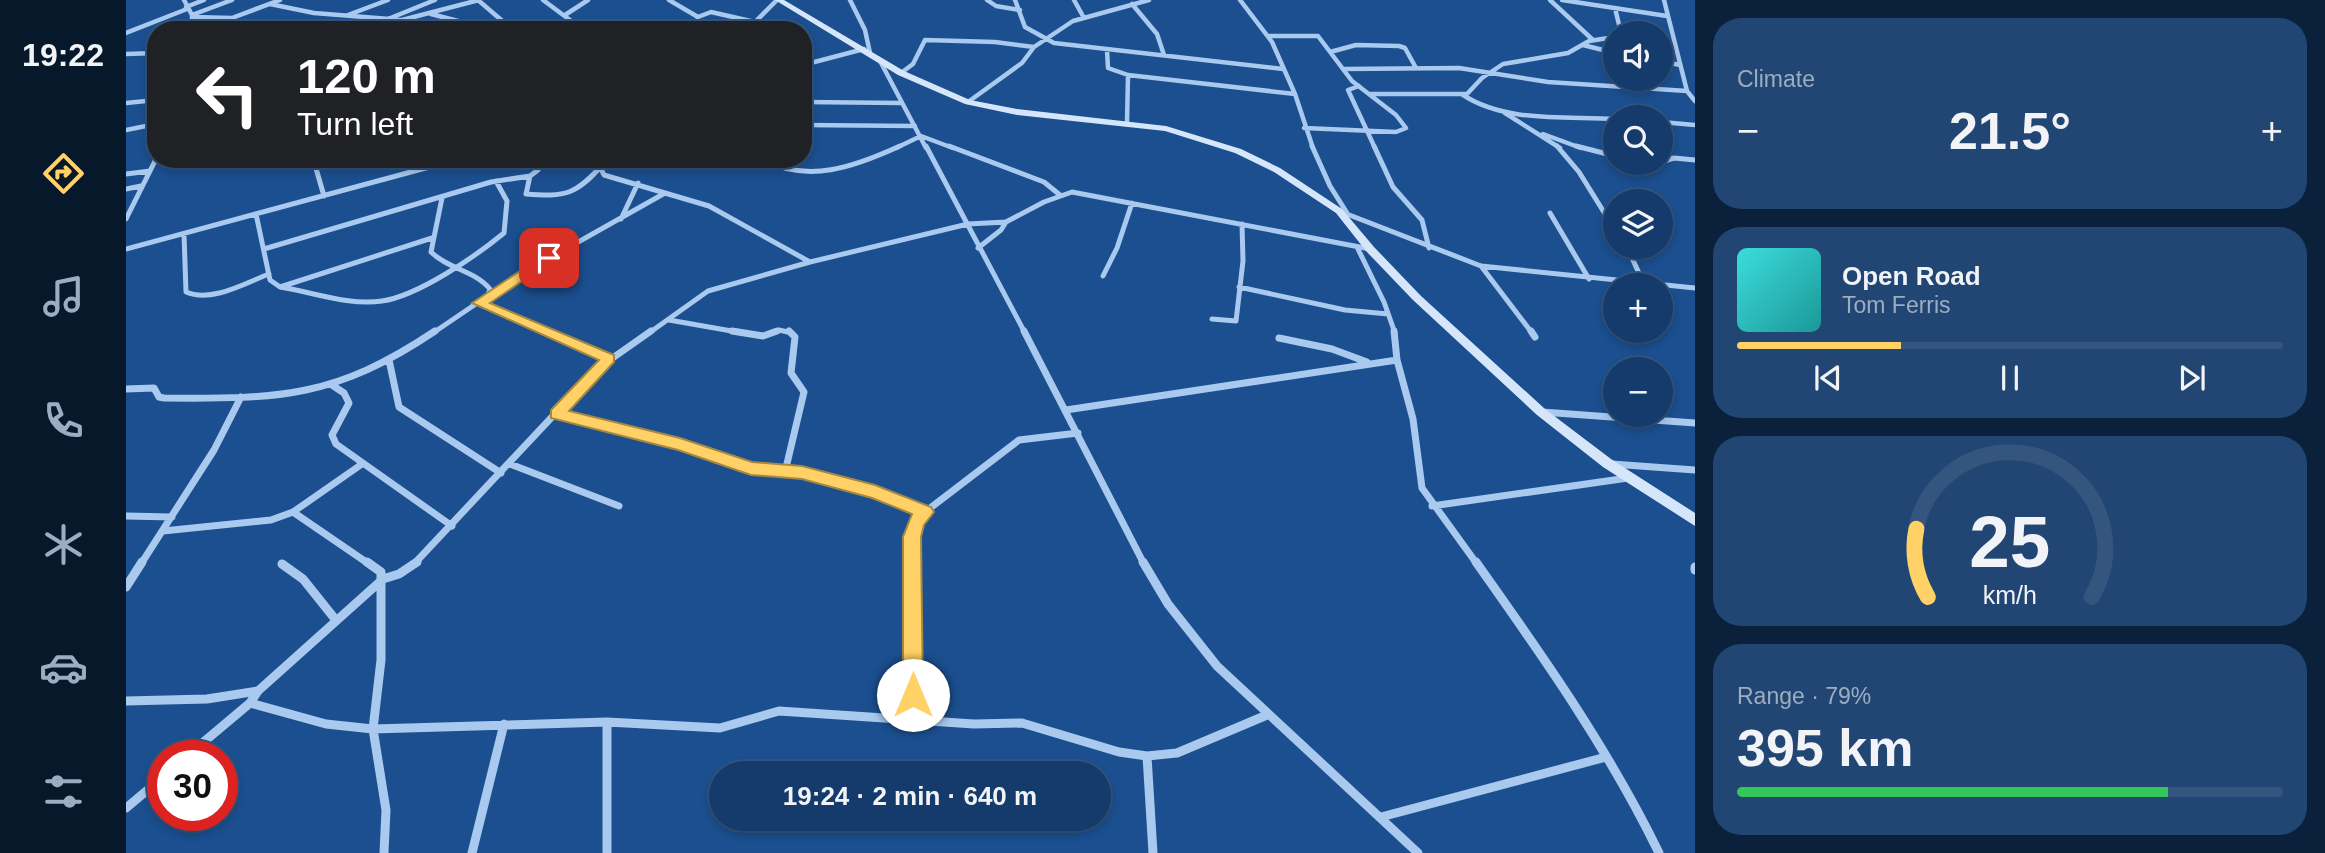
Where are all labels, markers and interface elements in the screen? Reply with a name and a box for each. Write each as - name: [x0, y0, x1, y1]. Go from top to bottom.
- map controls: [1603, 21, 1673, 427]
- button: sound: [1603, 21, 1673, 91]
- text: 19:22: [22, 37, 104, 73]
- icon: left: [182, 49, 273, 140]
- text: 120 m: [297, 49, 436, 103]
- text: Climate: [1737, 66, 1815, 92]
- text: 21.5°: [1949, 102, 2071, 160]
- button: search: [1603, 105, 1673, 175]
- text: Turn left: [297, 106, 413, 142]
- text: −: [1737, 110, 1759, 152]
- text: +: [2261, 110, 2283, 152]
- icon: directions: [39, 149, 88, 198]
- button: layers: [1603, 189, 1673, 259]
- pin: [519, 228, 579, 288]
- icon: arrive: [530, 239, 568, 277]
- text: Open Road: [1842, 261, 1981, 291]
- icon: music: [39, 272, 88, 321]
- button: +: [1603, 273, 1673, 343]
- text: Tom Ferris: [1842, 292, 1951, 318]
- button: −: [1603, 357, 1673, 427]
- icon: previous: [1809, 359, 1847, 397]
- icon: pause: [1991, 359, 2029, 397]
- icon: next: [2173, 359, 2211, 397]
- icon: phone: [39, 396, 88, 445]
- text: 25: [1970, 501, 2050, 582]
- icon: climate: [39, 520, 88, 569]
- text: km/h: [1983, 581, 2037, 609]
- icon: car: [39, 643, 88, 692]
- position arrow: [876, 658, 950, 732]
- text: Range · 79%: [1737, 683, 1871, 709]
- text: 395 km: [1737, 719, 1913, 777]
- speed limit sign: 30: [147, 740, 238, 831]
- icon: filters: [39, 767, 88, 816]
- text: 19:24 · 2 min · 640 m: [783, 781, 1037, 811]

